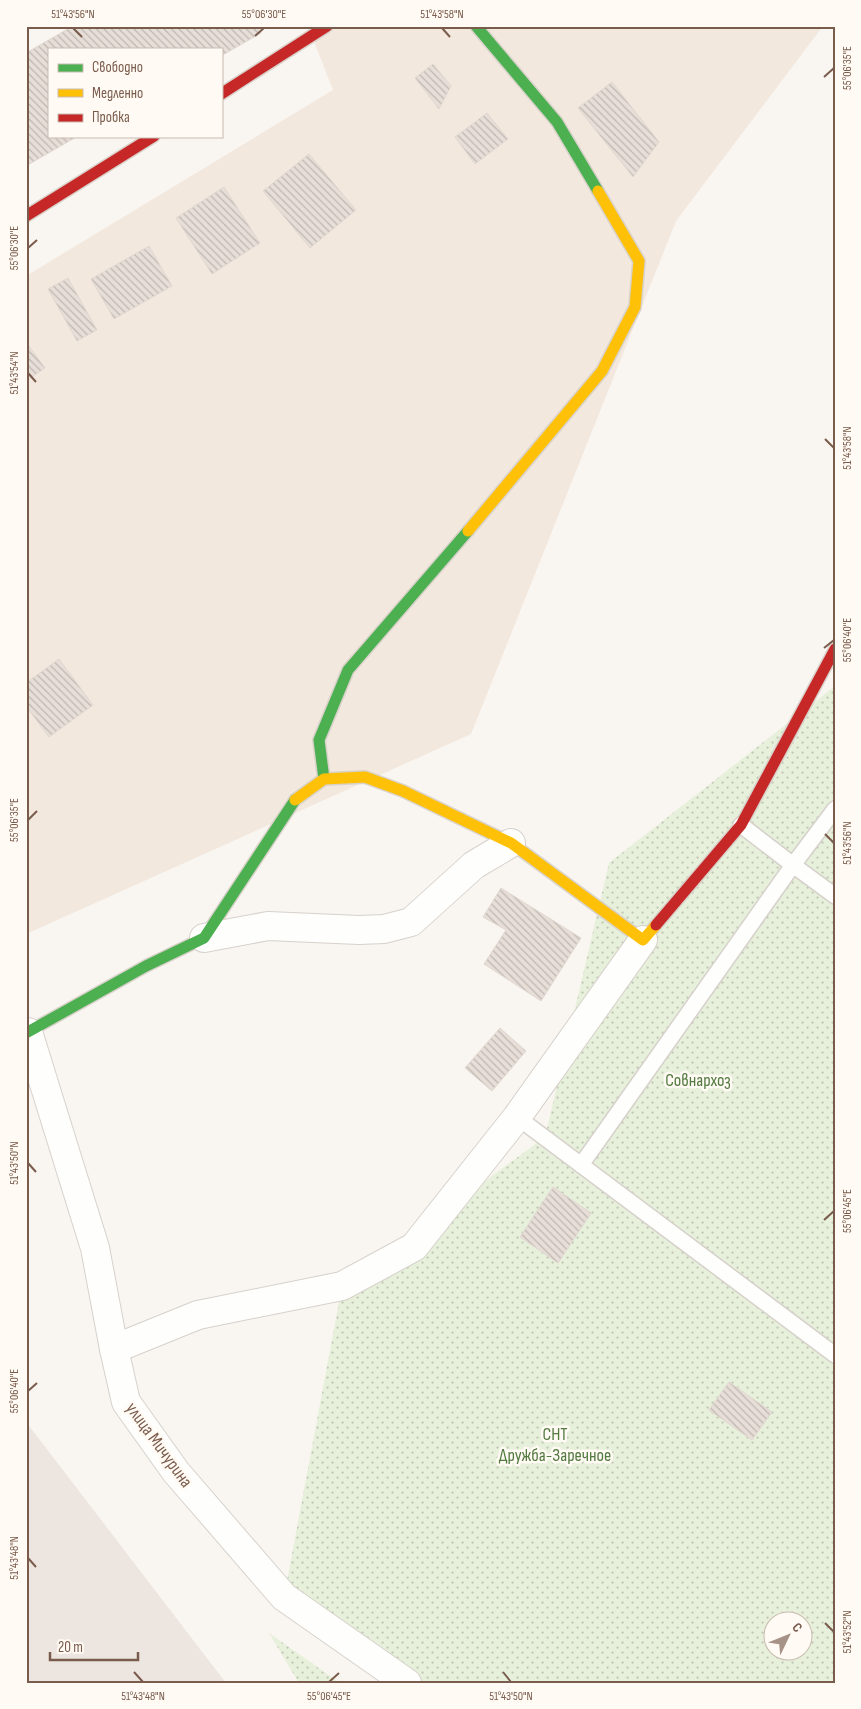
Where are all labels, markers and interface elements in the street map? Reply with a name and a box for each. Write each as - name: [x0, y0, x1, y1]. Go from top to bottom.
- text: 51°43'56"N: [51, 7, 95, 22]
- text: 55°06'30"E: [242, 7, 286, 22]
- text: 51°43'58"N: [420, 7, 464, 22]
- text: 55°06'35"E: [840, 46, 855, 90]
- legend: [48, 48, 222, 138]
- text: Свободно: [92, 58, 143, 77]
- text: Медленно: [92, 84, 143, 103]
- text: Пробка: [92, 108, 130, 127]
- text: 55°06'30"E: [7, 226, 22, 270]
- text: 51°43'54"N: [7, 351, 22, 395]
- text: 51°43'58"N: [840, 426, 855, 470]
- text: 55°06'40"E: [840, 618, 855, 662]
- text: 55°06'35"E: [7, 798, 22, 842]
- text: 51°43'56"N: [840, 821, 855, 865]
- park label: Совнархоз: [665, 1070, 731, 1091]
- text: 51°43'50"N: [7, 1141, 22, 1185]
- text: 55°06'45"E: [840, 1189, 855, 1233]
- text: 55°06'40"E: [7, 1369, 22, 1413]
- street label: улица Мичурина: [121, 1398, 197, 1492]
- park label: СНТ Дружба-Заречное: [499, 1424, 611, 1466]
- text: 51°43'48"N: [7, 1536, 22, 1580]
- text: 51°43'52"N: [840, 1610, 855, 1654]
- north arrow: [764, 1612, 814, 1662]
- text: С: [788, 1619, 806, 1636]
- scale bar: [50, 1629, 138, 1661]
- text: 20 m: [58, 1638, 83, 1657]
- text: 51°43'48"N: [121, 1689, 165, 1704]
- text: 55°06'45"E: [307, 1689, 351, 1704]
- text: 51°43'50"N: [489, 1689, 533, 1704]

